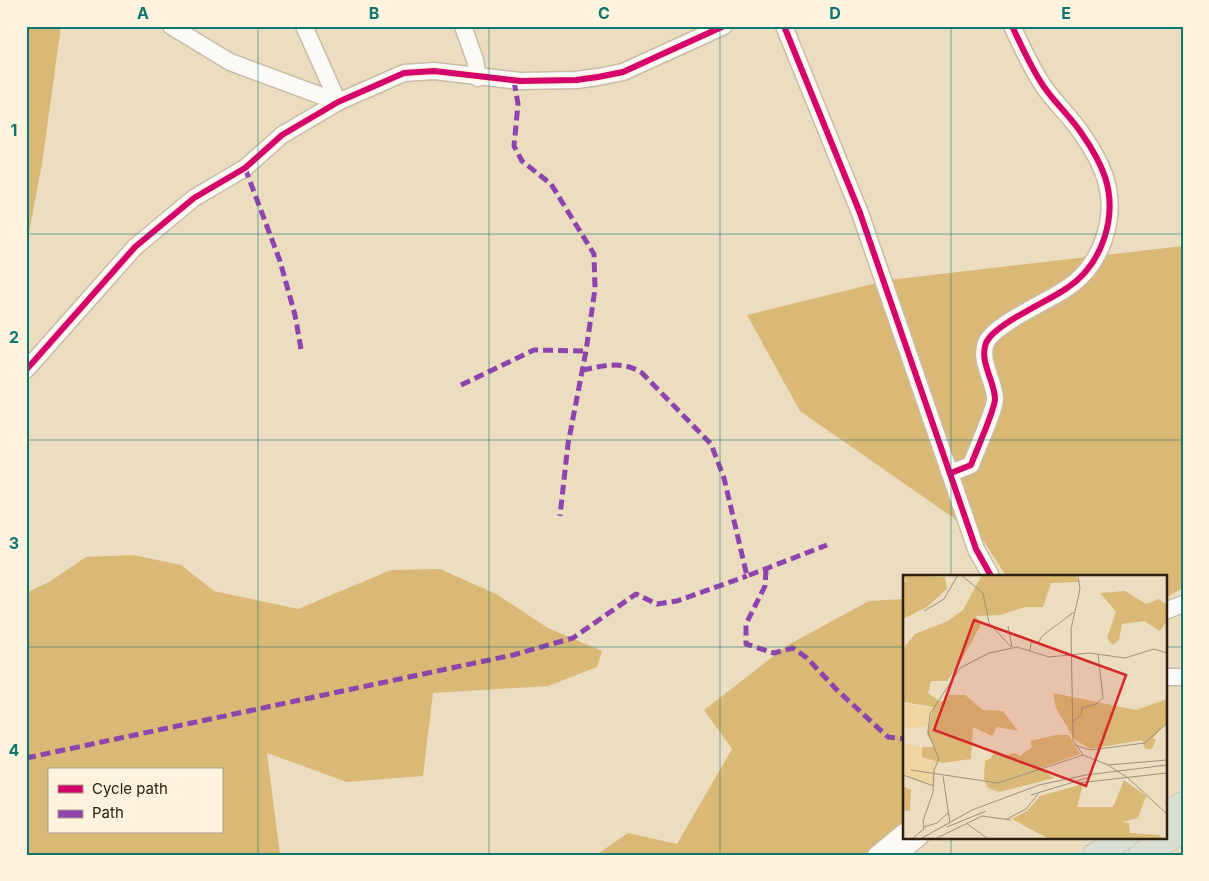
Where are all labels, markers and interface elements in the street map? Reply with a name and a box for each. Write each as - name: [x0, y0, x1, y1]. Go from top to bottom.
- text: A: [137, 3, 149, 23]
- text: B: [369, 3, 379, 23]
- text: C: [598, 3, 610, 23]
- text: D: [829, 3, 841, 23]
- text: E: [1061, 3, 1071, 23]
- text: 1: [11, 120, 17, 140]
- text: 2: [9, 327, 19, 347]
- text: 3: [9, 533, 19, 553]
- inset map: [903, 575, 1166, 838]
- text: 4: [9, 740, 20, 760]
- legend: [48, 768, 222, 834]
- text: Cycle path: [92, 779, 168, 798]
- text: Path: [92, 803, 124, 822]

